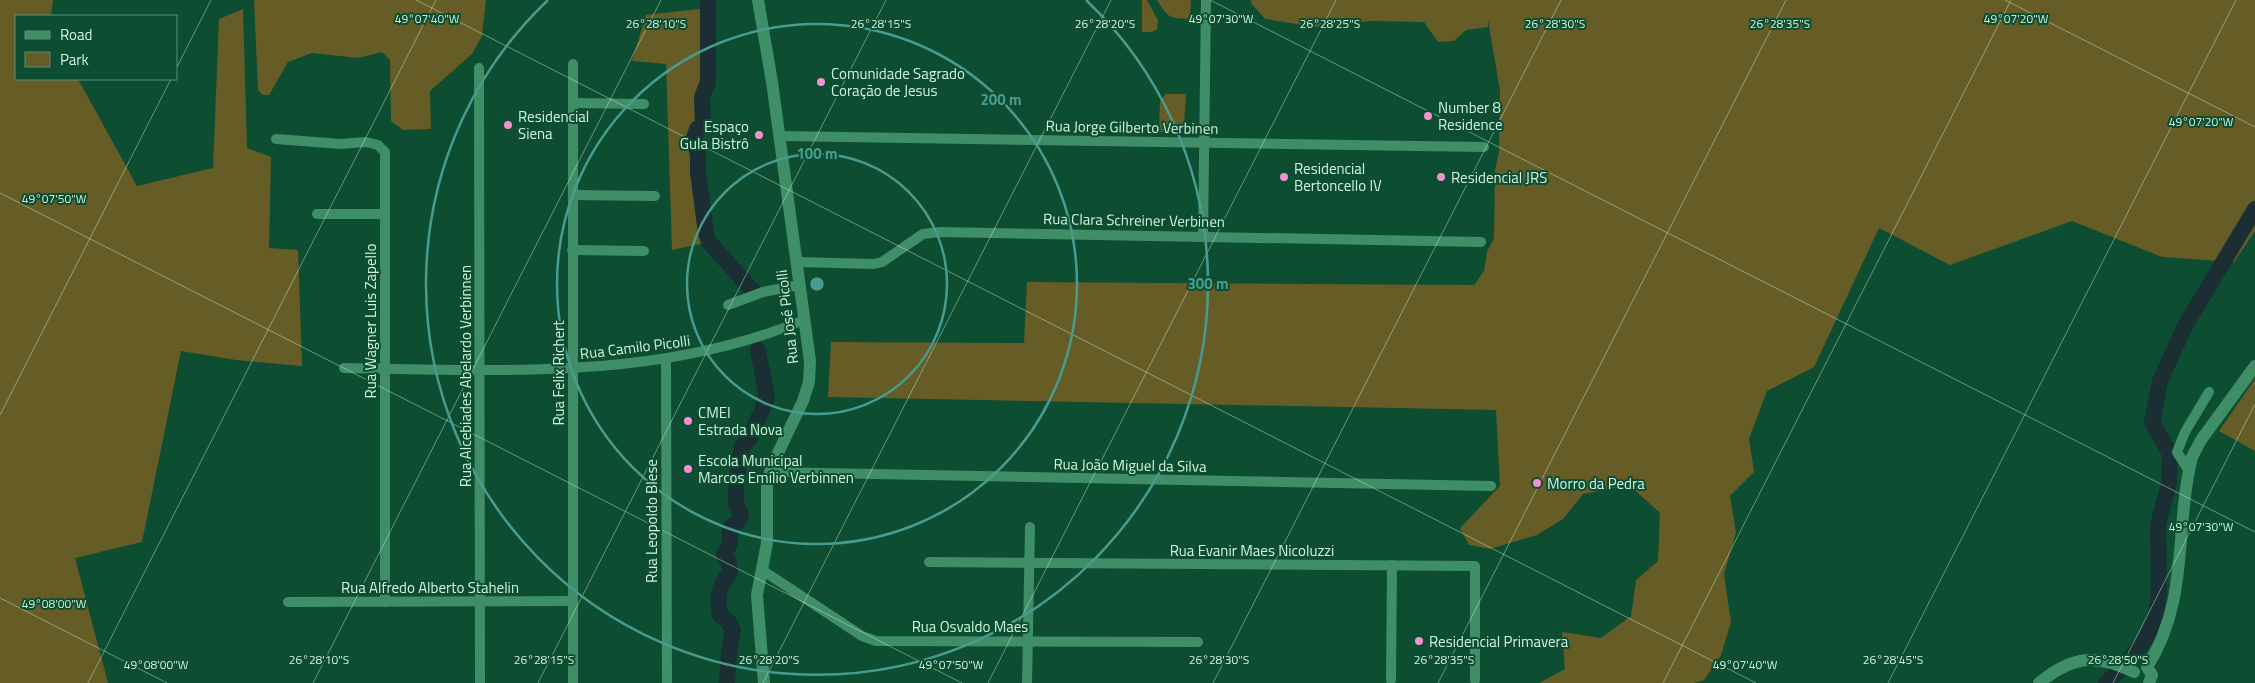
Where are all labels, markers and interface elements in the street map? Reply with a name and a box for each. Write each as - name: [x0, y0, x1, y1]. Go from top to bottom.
- text: 49°07'40"W: [395, 9, 460, 28]
- text: 49°07'30"W: [1189, 9, 1254, 28]
- text: 49°07'20"W: [1984, 9, 2049, 28]
- text: 26°28'10"S: [626, 14, 686, 33]
- text: 26°28'15"S: [851, 14, 911, 33]
- text: 26°28'20"S: [1075, 14, 1135, 33]
- text: 26°28'25"S: [1300, 14, 1360, 33]
- text: 26°28'30"S: [1525, 14, 1585, 33]
- text: 26°28'35"S: [1750, 14, 1810, 33]
- legend: [15, 15, 178, 80]
- text: Road: [60, 23, 92, 46]
- text: Park: [60, 48, 89, 71]
- place label: Comunidade Sagrado Coração de Jesus: [831, 62, 965, 102]
- marker: Comunidade Sagrado Coração de Jesus: [815, 76, 827, 88]
- text: 200 m: [980, 88, 1022, 111]
- place label: Number 8 Residence: [1438, 96, 1503, 136]
- place label: Residencial Siena: [518, 105, 589, 145]
- marker: Number 8 Residence: [1422, 110, 1434, 122]
- text: 49°07'20"W: [2169, 112, 2234, 131]
- street label: Rua Jorge Gilberto Verbinen: [1045, 114, 1219, 140]
- place label: Espaço Gula Bistrô: [680, 115, 749, 155]
- marker: Residencial Siena: [502, 119, 514, 131]
- marker: Espaço Gula Bistrô: [753, 129, 765, 141]
- text: 100 m: [796, 142, 838, 165]
- place label: Residencial Bertoncello IV: [1294, 157, 1382, 197]
- place label: Residencial JRS: [1451, 166, 1547, 189]
- marker: Residencial Bertoncello IV: [1278, 171, 1290, 183]
- marker: Residencial JRS: [1435, 171, 1447, 183]
- text: 49°07'50"W: [22, 189, 87, 208]
- street label: Rua Clara Schreiner Verbinen: [1043, 207, 1225, 233]
- street label: Rua Wagner Luis Zapello: [359, 243, 382, 398]
- street label: Rua Alcebiades Abelardo Verbinnen: [454, 265, 477, 487]
- street label: Rua José Picolli: [770, 269, 804, 365]
- text: 300 m: [1187, 272, 1229, 295]
- centre of rings: [808, 275, 826, 293]
- street label: Rua Felix Richert: [547, 320, 570, 426]
- street label: Rua Camilo Picolli: [579, 329, 691, 365]
- place label: CMEI Estrada Nova: [698, 401, 783, 441]
- marker: CMEI Estrada Nova: [682, 415, 694, 427]
- place label: Escola Municipal Marcos Emílio Verbinnen: [698, 449, 854, 489]
- street label: Rua João Miguel da Silva: [1053, 452, 1207, 478]
- street label: Rua Leopoldo Blese: [640, 459, 663, 583]
- marker: Escola Municipal Marcos Emílio Verbinnen: [682, 463, 694, 475]
- place label: Morro da Pedra: [1547, 472, 1645, 495]
- marker: Morro da Pedra: [1531, 477, 1543, 489]
- text: 49°07'30"W: [2169, 517, 2234, 536]
- street label: Rua Evanir Maes Nicoluzzi: [1170, 539, 1334, 562]
- street label: Rua Alfredo Alberto Stahelin: [341, 576, 519, 599]
- text: 49°08'00"W: [22, 594, 87, 613]
- street label: Rua Osvaldo Maes: [912, 615, 1028, 638]
- place label: Residencial Primavera: [1429, 630, 1569, 653]
- marker: Residencial Primavera: [1413, 635, 1425, 647]
- text: 26°28'10"S: [289, 650, 349, 669]
- text: 26°28'15"S: [514, 650, 574, 669]
- text: 26°28'20"S: [739, 650, 799, 669]
- text: 26°28'30"S: [1189, 650, 1249, 669]
- text: 26°28'35"S: [1414, 650, 1474, 669]
- text: 26°28'45"S: [1863, 650, 1923, 669]
- text: 26°28'50"S: [2088, 650, 2148, 669]
- text: 49°08'00"W: [124, 655, 189, 674]
- text: 49°07'50"W: [919, 655, 984, 674]
- text: 49°07'40"W: [1713, 655, 1778, 674]

